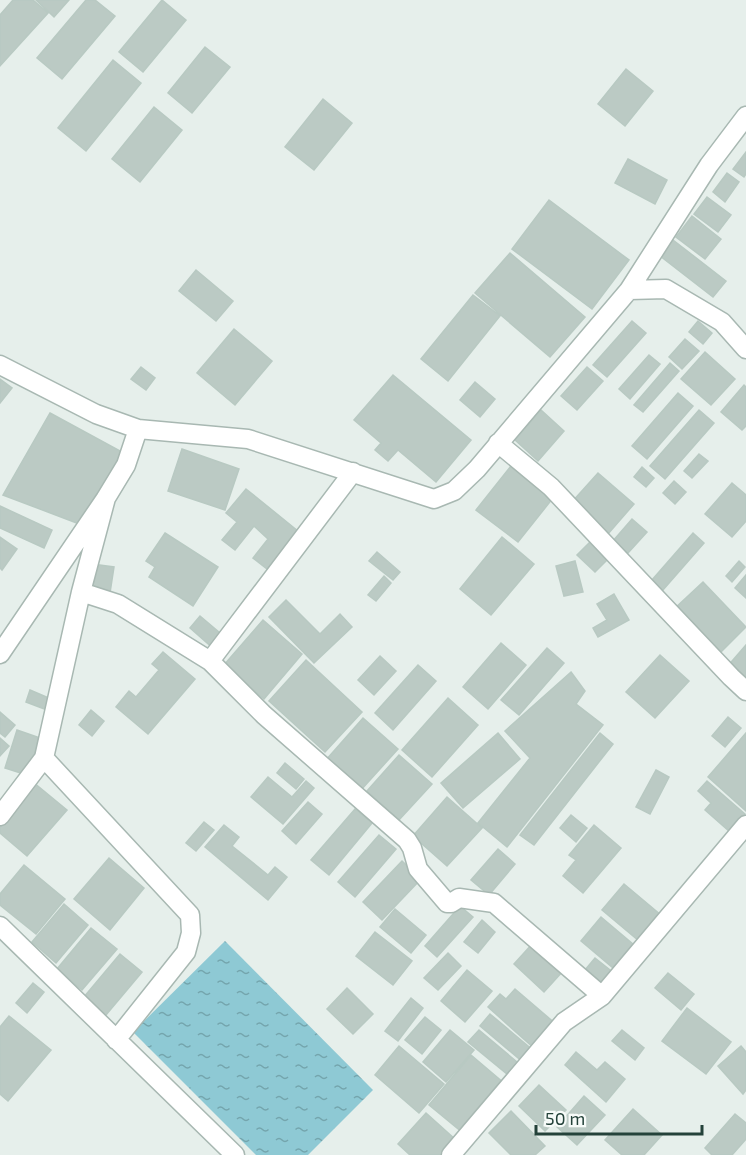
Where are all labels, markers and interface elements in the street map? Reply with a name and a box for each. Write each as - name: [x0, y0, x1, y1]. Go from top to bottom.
- scale bar: [536, 1098, 702, 1136]
- text: 50 m: [545, 1107, 585, 1129]

